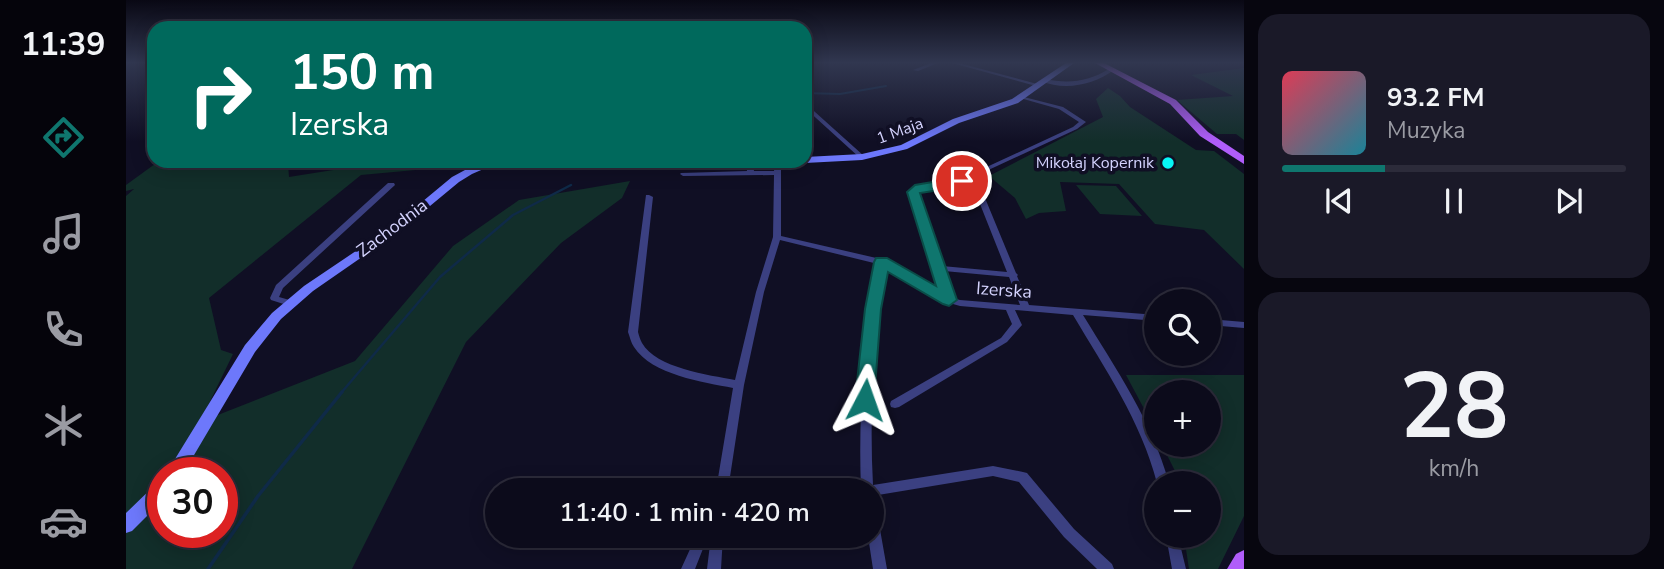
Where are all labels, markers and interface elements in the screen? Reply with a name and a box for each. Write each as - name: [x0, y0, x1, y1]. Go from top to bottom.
- text: 11:39: [21, 23, 105, 66]
- text: 150 m: [290, 39, 434, 106]
- icon: right: [175, 49, 266, 140]
- text: 93.2 FM: [1387, 80, 1484, 115]
- text: Izerska: [290, 103, 389, 146]
- street label: 1 Maja: [874, 112, 926, 150]
- icon: directions: [39, 113, 88, 162]
- text: Muzyka: [1387, 115, 1465, 146]
- pin: [932, 151, 992, 211]
- place label: Mikołaj Kopernik: [1036, 152, 1155, 174]
- marker: Mikołaj Kopernik: [1160, 155, 1176, 171]
- icon: arrive: [943, 162, 981, 200]
- icon: previous: [1320, 182, 1358, 220]
- icon: pause: [1435, 182, 1473, 220]
- icon: next: [1550, 182, 1588, 220]
- street label: Zachodnia: [352, 193, 432, 263]
- icon: music: [39, 209, 88, 258]
- street label: Izerska: [975, 276, 1033, 304]
- map controls: [1144, 289, 1221, 548]
- button: search: [1144, 289, 1221, 366]
- icon: phone: [39, 305, 88, 354]
- text: 28: [1399, 345, 1509, 469]
- position arrow: [828, 363, 902, 437]
- button: +: [1144, 380, 1221, 457]
- icon: climate: [39, 401, 88, 450]
- text: km/h: [1429, 453, 1479, 484]
- speed limit sign: 30: [147, 457, 238, 548]
- button: −: [1144, 471, 1221, 548]
- text: 11:40 · 1 min · 420 m: [559, 495, 810, 530]
- icon: car: [39, 497, 88, 546]

